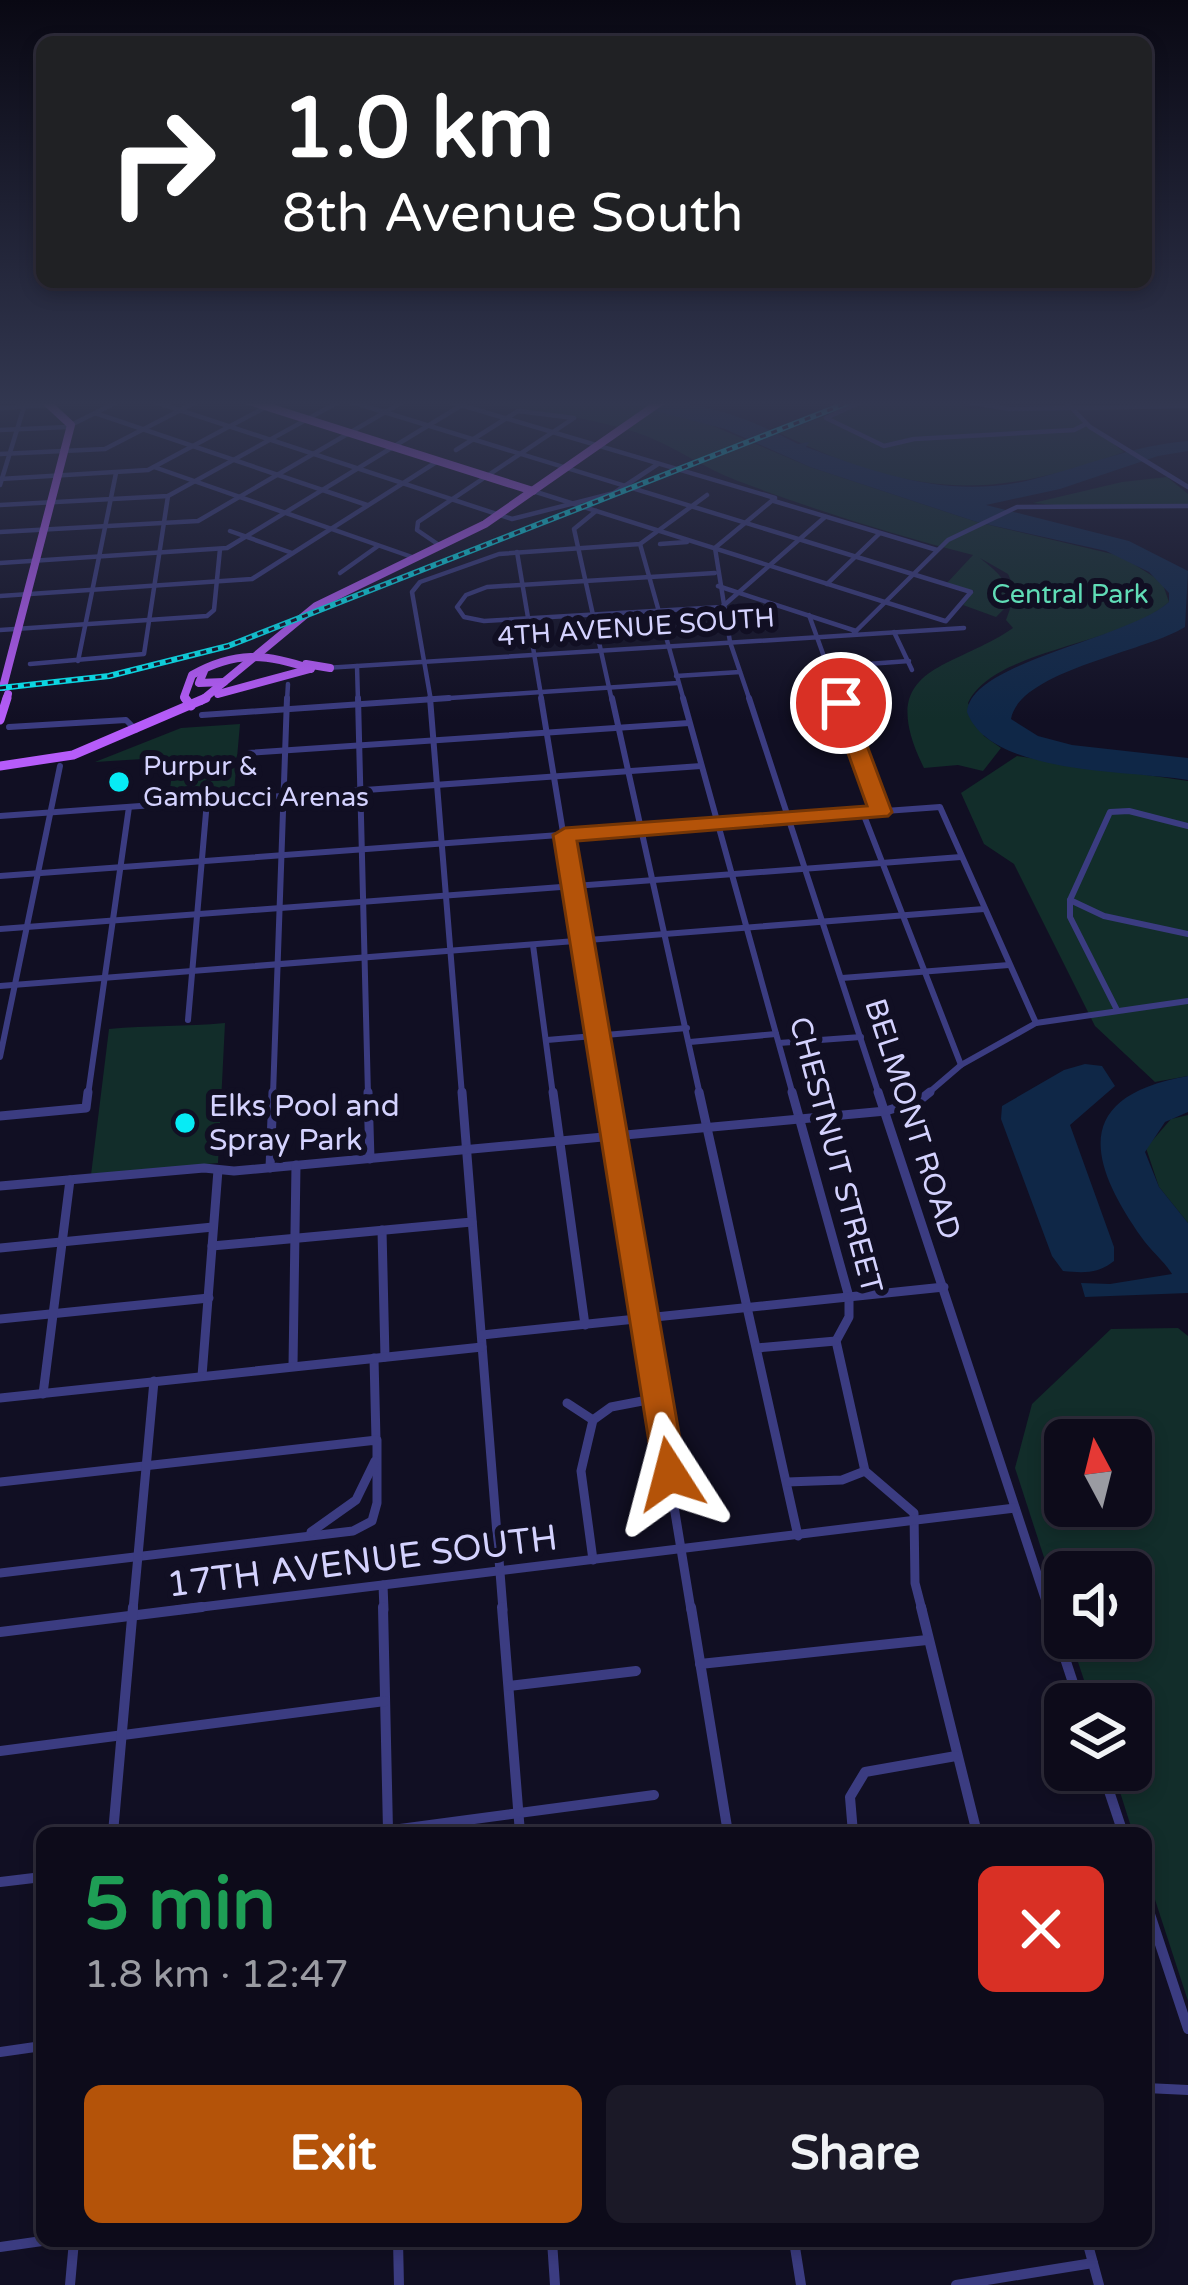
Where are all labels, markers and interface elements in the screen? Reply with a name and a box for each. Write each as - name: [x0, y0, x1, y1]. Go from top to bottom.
- text: 1.0 km: [282, 79, 554, 180]
- icon: right: [84, 84, 240, 240]
- text: 8th Avenue South: [282, 181, 743, 246]
- park label: Central Park: [992, 578, 1148, 611]
- street label: 4TH AVENUE SOUTH: [496, 601, 776, 654]
- pin: [790, 652, 892, 754]
- icon: arrive: [808, 670, 874, 736]
- place label: Purpur & Gambucci Arenas: [143, 750, 369, 814]
- marker: Purpur & Gambucci Arenas: [106, 769, 132, 795]
- street label: BELMONT ROAD: [856, 994, 969, 1244]
- street label: CHESTNUT STREET: [781, 1013, 890, 1297]
- place label: Elks Pool and Spray Park: [209, 1088, 400, 1159]
- marker: Elks Pool and Spray Park: [172, 1110, 198, 1136]
- position arrow: [607, 1411, 733, 1537]
- north arrow: [1044, 1419, 1152, 1527]
- map controls: [1044, 1419, 1152, 1791]
- street label: 17TH AVENUE SOUTH: [164, 1516, 560, 1607]
- button: sound: [1044, 1551, 1152, 1659]
- button: layers: [1044, 1683, 1152, 1791]
- text: 5 min: [84, 1862, 276, 1949]
- button: close: [978, 1866, 1104, 1992]
- text: 1.8 km · 12:47: [84, 1951, 349, 1998]
- button: Exit: [84, 2085, 582, 2223]
- button: Share: [606, 2085, 1104, 2223]

